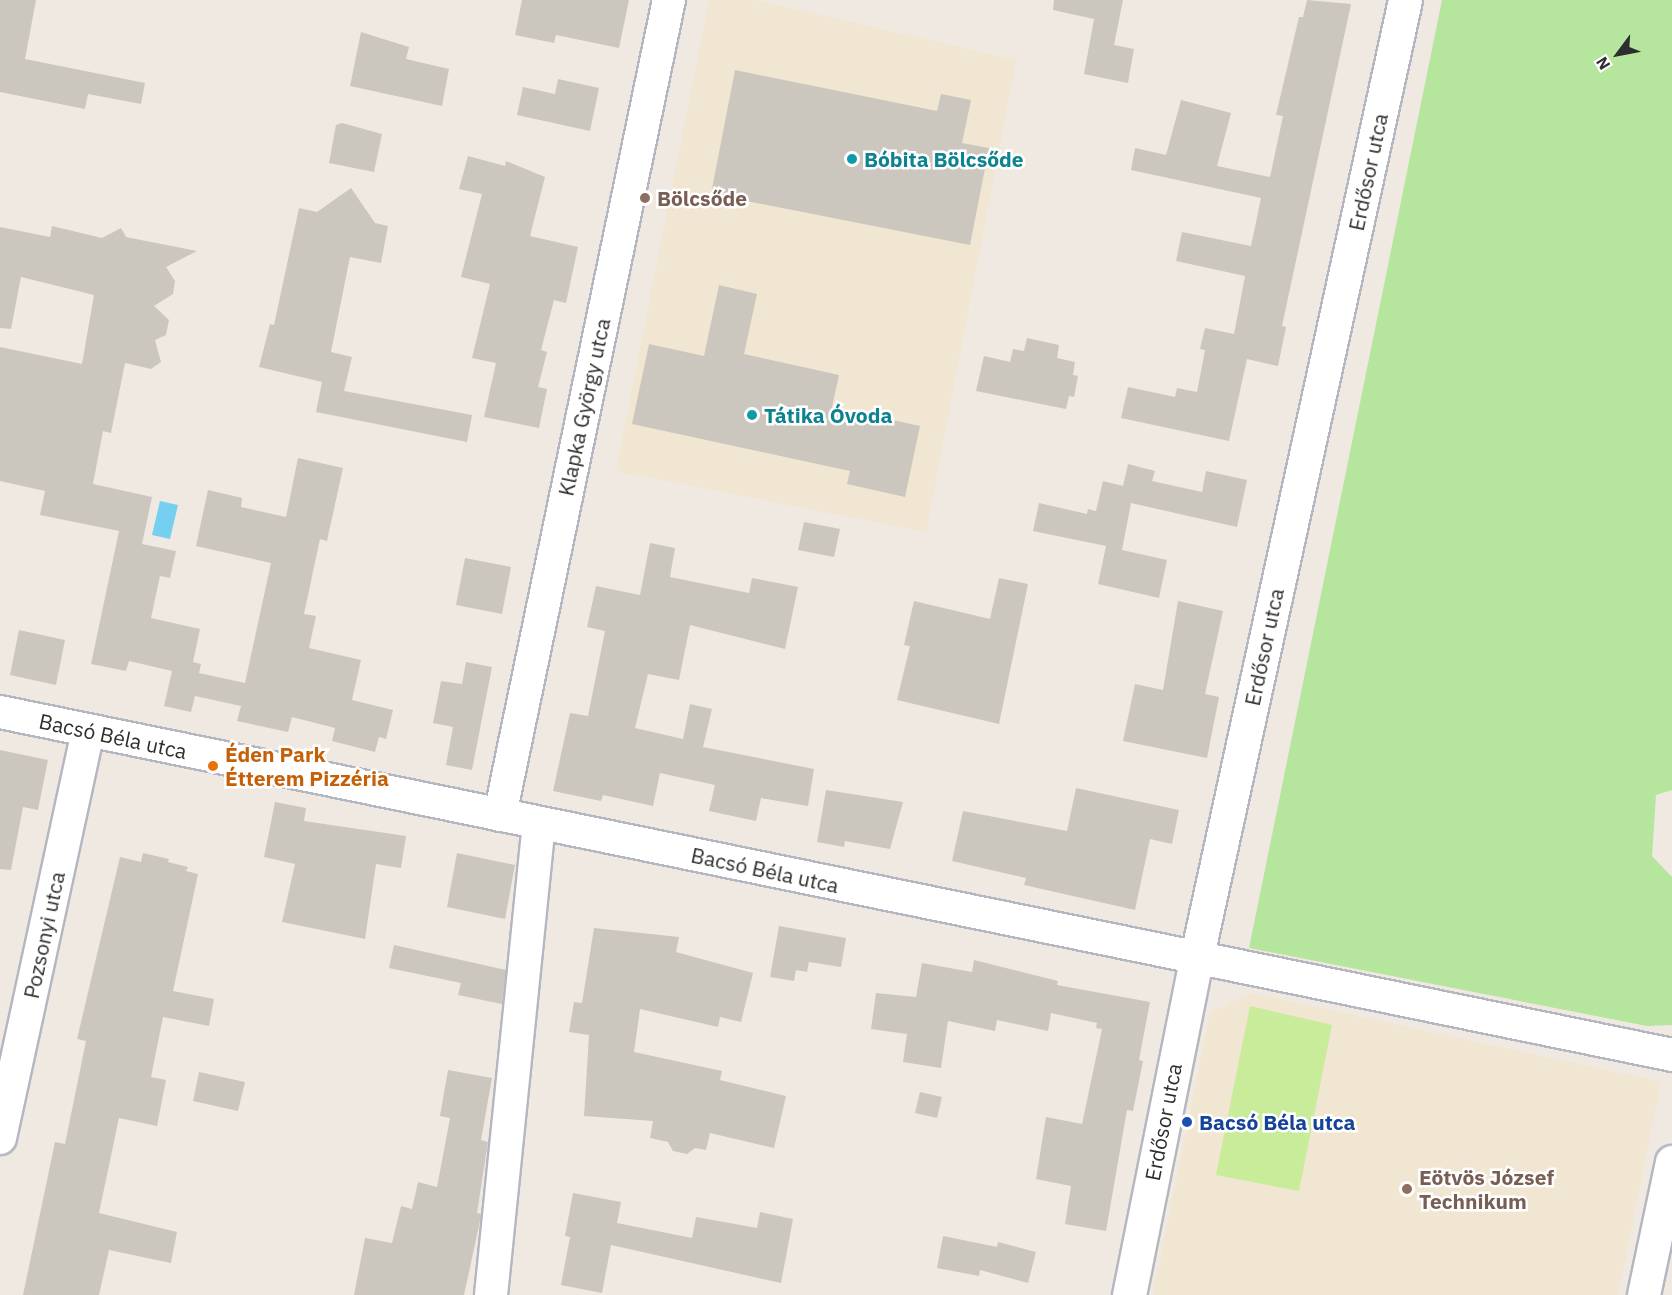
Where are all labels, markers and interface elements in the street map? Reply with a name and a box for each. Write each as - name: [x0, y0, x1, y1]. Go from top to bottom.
- north arrow: [1588, 24, 1648, 84]
- text: N: [1591, 53, 1614, 74]
- street label: Erdősor utca: [1343, 111, 1393, 233]
- place label: Bóbita Bölcsőde: [864, 146, 1024, 172]
- marker: Bóbita Bölcsőde: [845, 152, 859, 166]
- place label: Bölcsőde: [657, 185, 747, 211]
- marker: Bölcsőde: [638, 191, 652, 205]
- street label: Klapka György utca: [553, 316, 615, 498]
- place label: Tátika Óvoda: [764, 402, 892, 428]
- marker: Tátika Óvoda: [745, 408, 759, 422]
- street label: Erdősor utca: [1239, 586, 1289, 708]
- street label: Bacsó Béla utca: [37, 708, 189, 764]
- place label: Éden Park Étterem Pizzéria: [225, 741, 389, 791]
- marker: Éden Park Étterem Pizzéria: [206, 759, 220, 773]
- street label: Bacsó Béla utca: [689, 842, 841, 898]
- street label: Pozsonyi utca: [18, 869, 70, 1001]
- street label: Erdősor utca: [1139, 1061, 1187, 1183]
- place label: Bacsó Béla utca: [1199, 1109, 1356, 1135]
- marker: Bacsó Béla utca: [1180, 1115, 1194, 1129]
- place label: Eötvös József Technikum: [1419, 1164, 1554, 1214]
- marker: Eötvös József Technikum: [1400, 1182, 1414, 1196]

